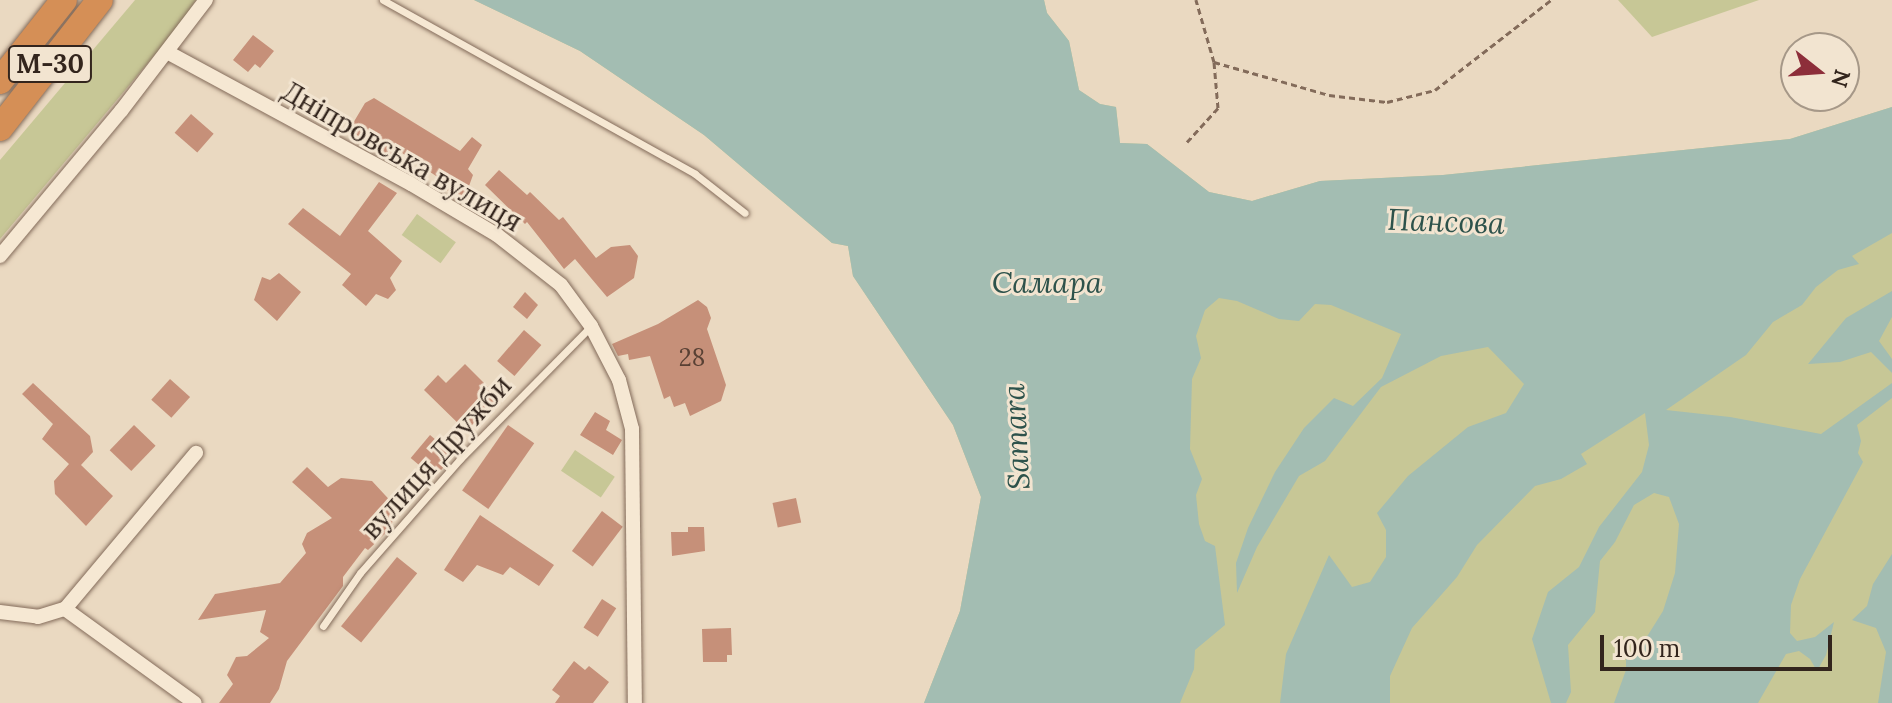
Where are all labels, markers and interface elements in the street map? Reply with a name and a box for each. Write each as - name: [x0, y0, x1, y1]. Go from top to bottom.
- north arrow: [1780, 32, 1860, 112]
- road number: М-30: [6, 42, 94, 86]
- text: N: [1825, 66, 1857, 91]
- street label: Дніпровська вулиця: [276, 74, 528, 238]
- water label: Пансова: [1387, 201, 1505, 241]
- water label: Самара: [992, 264, 1102, 300]
- house number: 28: [679, 344, 705, 372]
- street label: вулиця Дружби: [354, 368, 518, 546]
- water label: Samara: [995, 383, 1037, 491]
- scale bar: [1604, 619, 1836, 669]
- text: 100 m: [1614, 633, 1680, 664]

